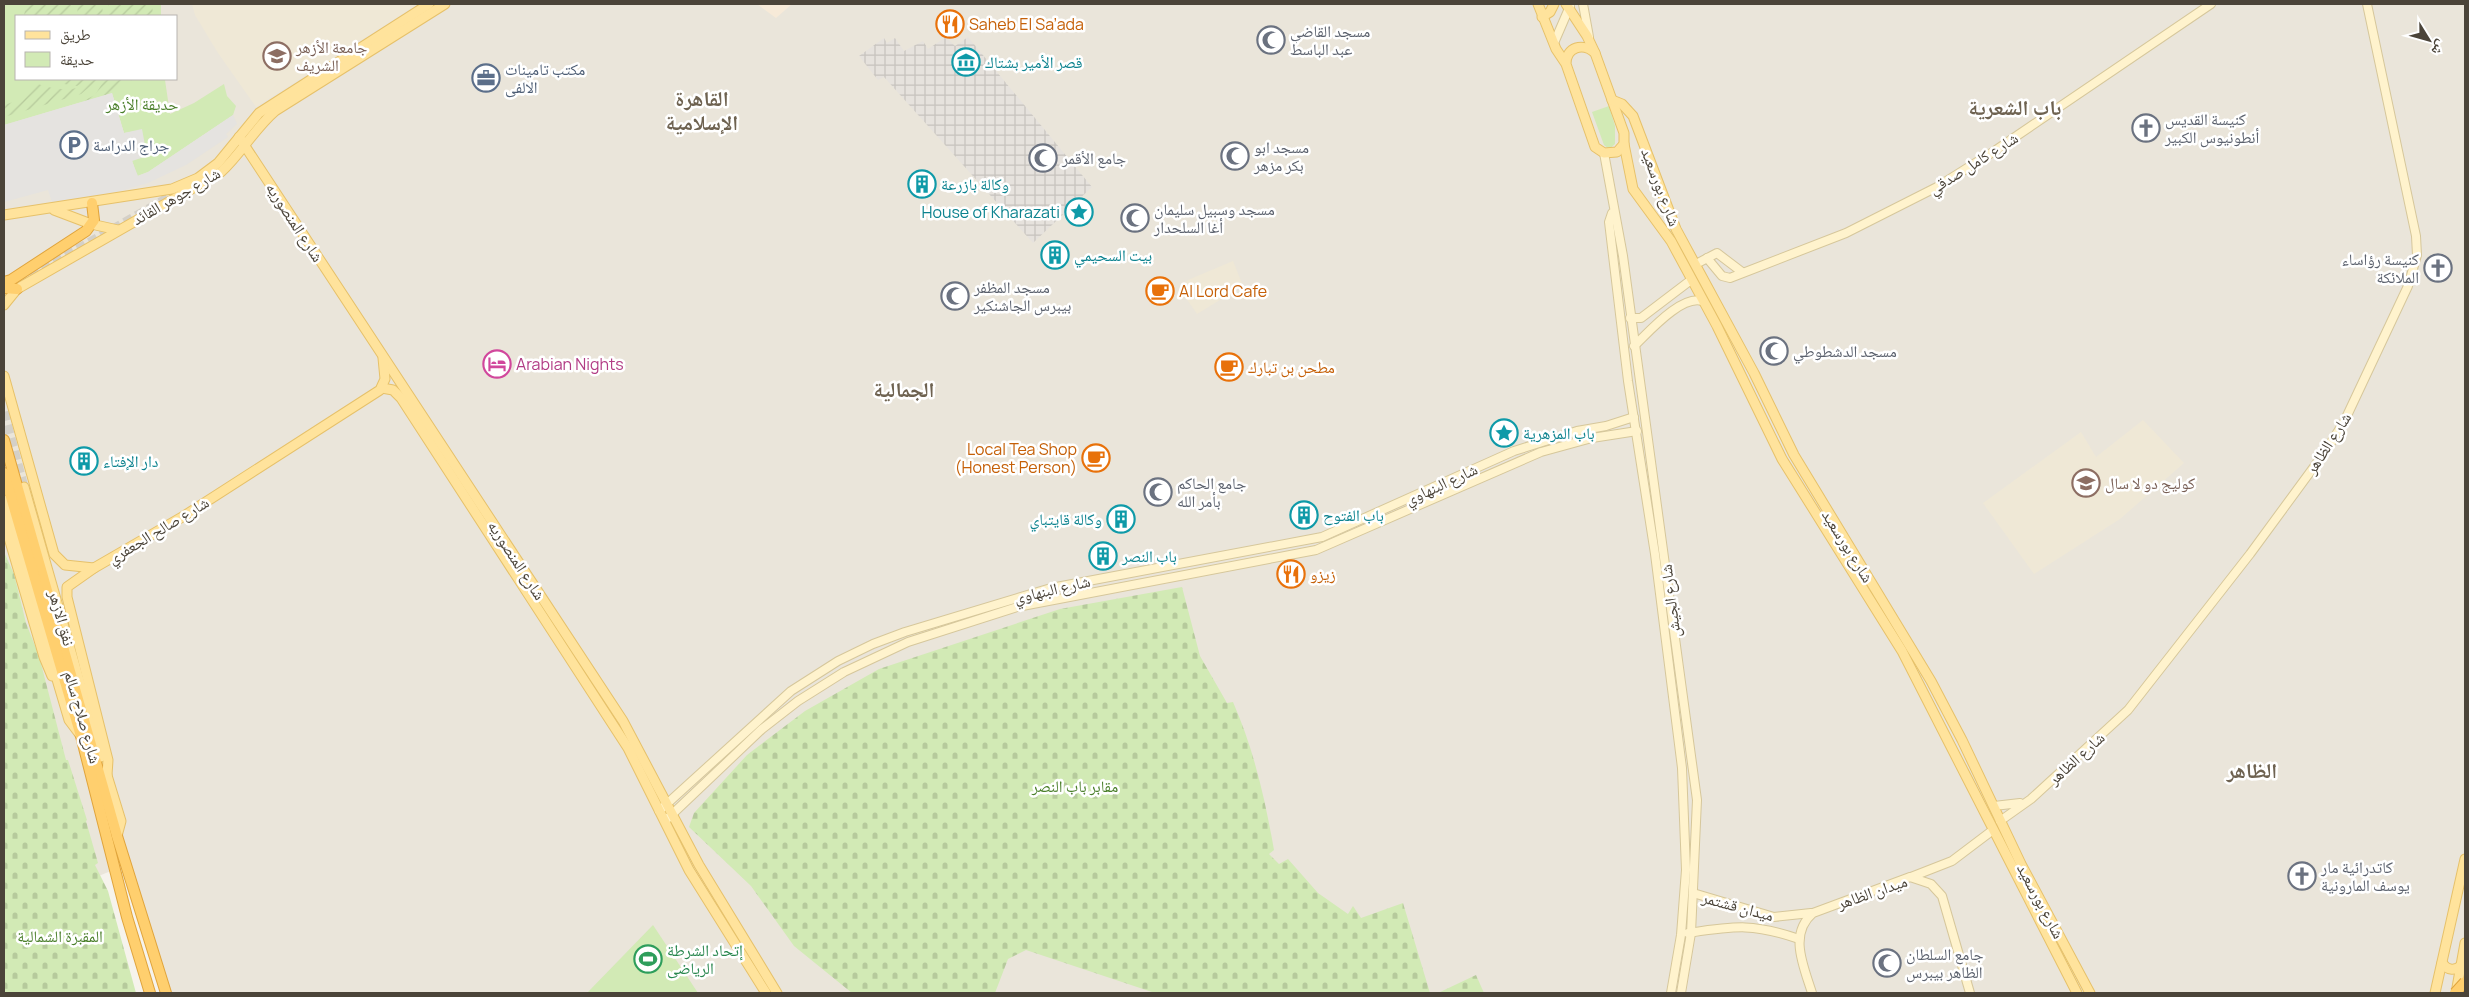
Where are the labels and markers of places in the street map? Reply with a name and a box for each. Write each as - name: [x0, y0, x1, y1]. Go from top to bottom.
- restaurant icon: Saheb El Sa’ada: [935, 9, 965, 39]
- place label: Saheb El Sa’ada: [969, 13, 1084, 35]
- place label: مسجد القاضي عبد الباسط: [1290, 20, 1370, 60]
- mosque icon: مسجد القاضي عبد الباسط: [1256, 25, 1286, 55]
- place label: جامعة الأزهر الشريف: [295, 36, 367, 76]
- school or university icon: جامعة الأزهر الشريف: [262, 41, 292, 71]
- museum icon: قصر الأمير بشتاك: [951, 47, 981, 77]
- place label: قصر الأمير بشتاك: [985, 51, 1082, 73]
- place label: مكتب تامينات الالفى: [505, 58, 585, 98]
- office icon: مكتب تامينات الالفى: [471, 63, 501, 93]
- place label: كنيسة القديس أنطونيوس الكبير: [2164, 108, 2259, 148]
- church icon: كنيسة القديس أنطونيوس الكبير: [2131, 113, 2161, 143]
- parking icon: جراج الدراسة: [59, 130, 89, 160]
- place label: جراج الدراسة: [93, 134, 169, 156]
- place label: مسجد ابو بكر مزهر: [1253, 136, 1309, 176]
- mosque icon: مسجد ابو بكر مزهر: [1220, 141, 1250, 171]
- mosque icon: جامع الأقمر: [1028, 143, 1058, 173]
- place label: جامع الأقمر: [1061, 147, 1126, 169]
- building icon: وكالة بازرعة: [907, 169, 937, 199]
- place label: وكالة بازرعة: [941, 173, 1009, 195]
- place icon: House of Kharazati: [1064, 197, 1094, 227]
- place label: مسجد وسبيل سليمان أغا السلحدار: [1153, 198, 1275, 238]
- place label: House of Kharazati: [922, 201, 1060, 223]
- mosque icon: مسجد وسبيل سليمان أغا السلحدار: [1120, 203, 1150, 233]
- building icon: بيت السحيمي: [1040, 240, 1070, 270]
- place label: بيت السحيمي: [1074, 244, 1152, 268]
- place label: كنيسة رؤاساء الملائكة: [2342, 248, 2419, 288]
- church icon: كنيسة رؤاساء الملائكة: [2423, 253, 2453, 283]
- place label: مسجد المظفر بيبرس الجاشنكير: [973, 276, 1071, 316]
- cafe icon: Al Lord Cafe: [1145, 276, 1175, 306]
- place label: Al Lord Cafe: [1179, 280, 1267, 302]
- mosque icon: مسجد المظفر بيبرس الجاشنكير: [940, 281, 970, 311]
- mosque icon: مسجد الدشطوطي: [1759, 336, 1789, 366]
- place label: مسجد الدشطوطي: [1793, 340, 1897, 364]
- hotel icon: Arabian Nights: [482, 349, 512, 379]
- cafe icon: مطحن بن تبارك: [1214, 352, 1244, 382]
- place label: Arabian Nights: [516, 353, 624, 375]
- place label: مطحن بن تبارك: [1248, 356, 1335, 378]
- place icon: باب المزهرية: [1489, 418, 1519, 448]
- place label: باب المزهرية: [1523, 422, 1595, 444]
- place label: Local Tea Shop (Honest Person): [955, 438, 1077, 478]
- cafe icon: Local Tea Shop (Honest Person): [1081, 443, 1111, 473]
- building icon: دار الإفتاء: [69, 446, 99, 476]
- place label: دار الإفتاء: [103, 450, 158, 472]
- school or university icon: كوليج دو لا سال: [2071, 468, 2101, 498]
- place label: جامع الحاكم بأمر الله: [1177, 472, 1246, 512]
- place label: كوليج دو لا سال: [2105, 472, 2195, 494]
- mosque icon: جامع الحاكم بأمر الله: [1143, 477, 1173, 507]
- building icon: باب الفتوح: [1289, 500, 1319, 530]
- building icon: وكالة قايتباي: [1106, 504, 1136, 534]
- place label: باب الفتوح: [1323, 504, 1384, 526]
- place label: وكالة قايتباي: [1029, 508, 1102, 532]
- building icon: باب النصر: [1088, 541, 1118, 571]
- place label: باب النصر: [1121, 545, 1177, 567]
- restaurant icon: زيزو: [1276, 559, 1306, 589]
- place label: زيزو: [1310, 563, 1336, 585]
- place label: كاتدرائية مار يوسف المارونية: [2320, 856, 2410, 896]
- church icon: كاتدرائية مار يوسف المارونية: [2287, 861, 2317, 891]
- place label: إتحاد الشرطة الرياضى: [667, 939, 743, 979]
- place label: جامع السلطان الظاهر بيبرس: [1906, 943, 1984, 983]
- sports icon: إتحاد الشرطة الرياضى: [633, 944, 663, 974]
- mosque icon: جامع السلطان الظاهر بيبرس: [1872, 948, 1902, 978]

